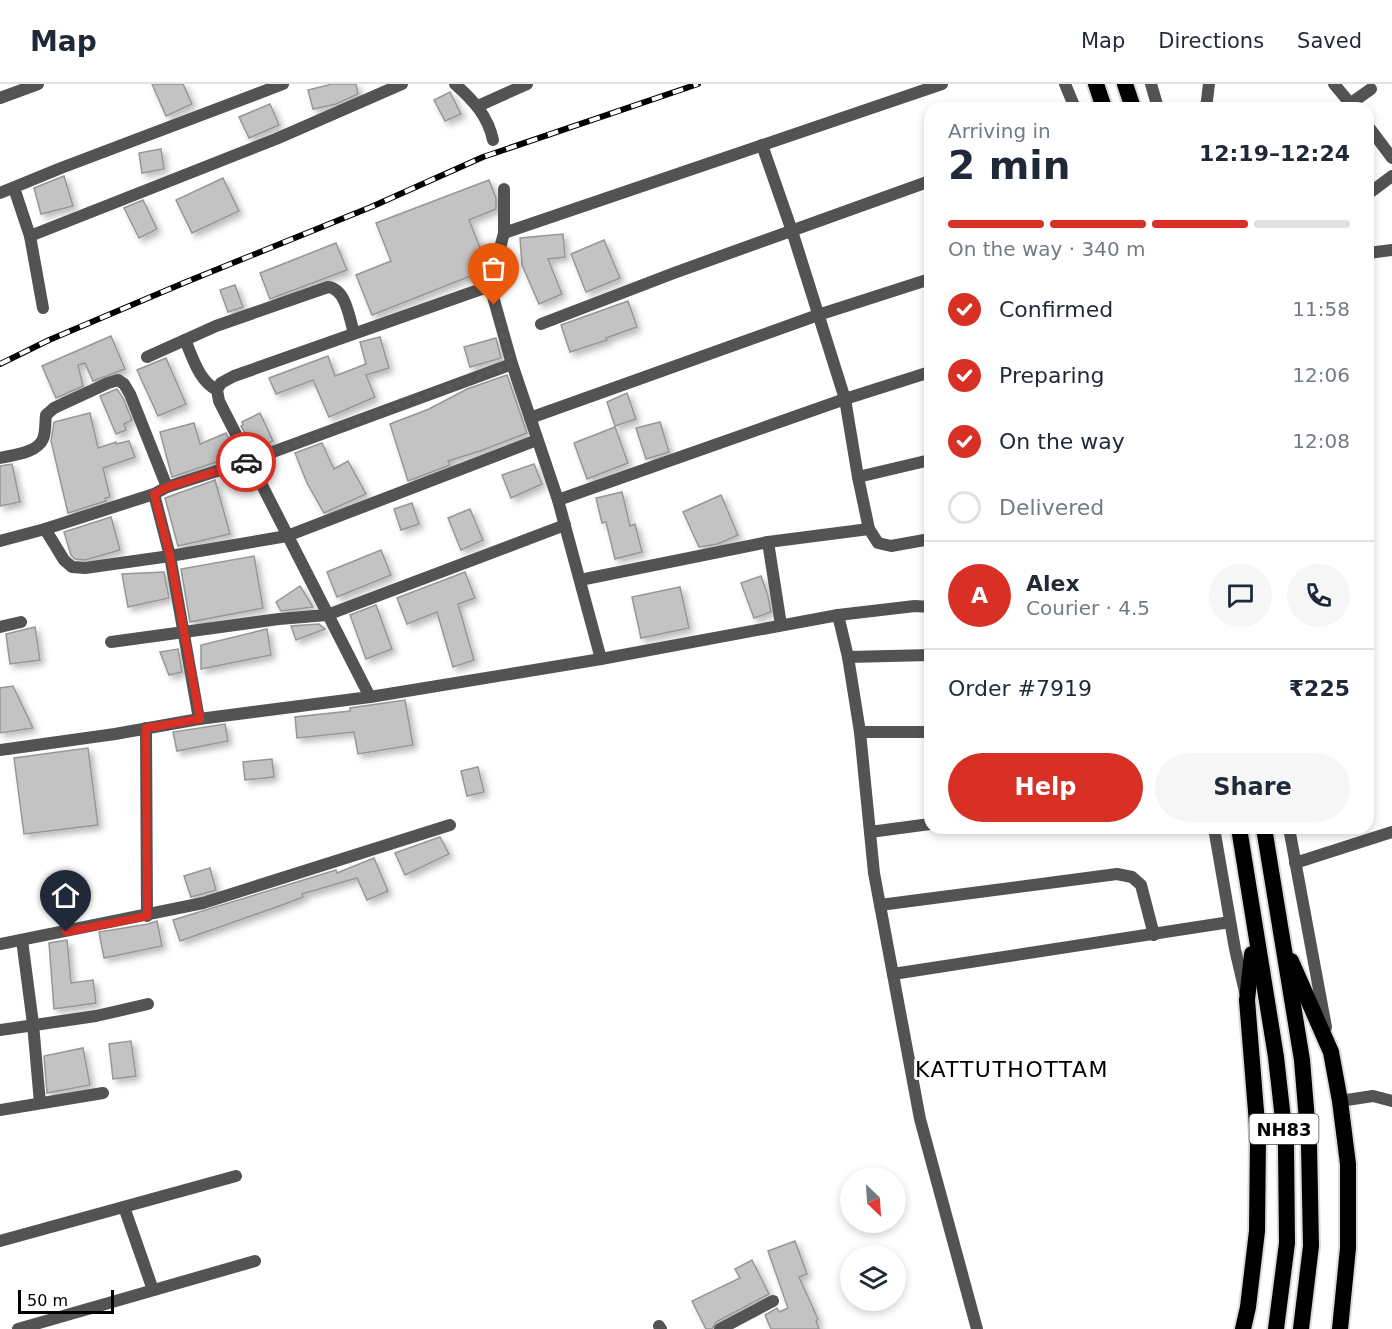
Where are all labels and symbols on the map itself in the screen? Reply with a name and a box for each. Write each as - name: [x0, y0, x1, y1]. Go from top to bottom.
- pin: [468, 243, 519, 305]
- courier: [216, 432, 276, 492]
- pin: [40, 870, 91, 932]
- district label: KATTUTHOTTAM: [915, 1057, 1109, 1082]
- road number: NH83: [1250, 1114, 1318, 1144]
- north arrow: [840, 1167, 906, 1233]
- scale bar: [18, 1287, 114, 1314]

